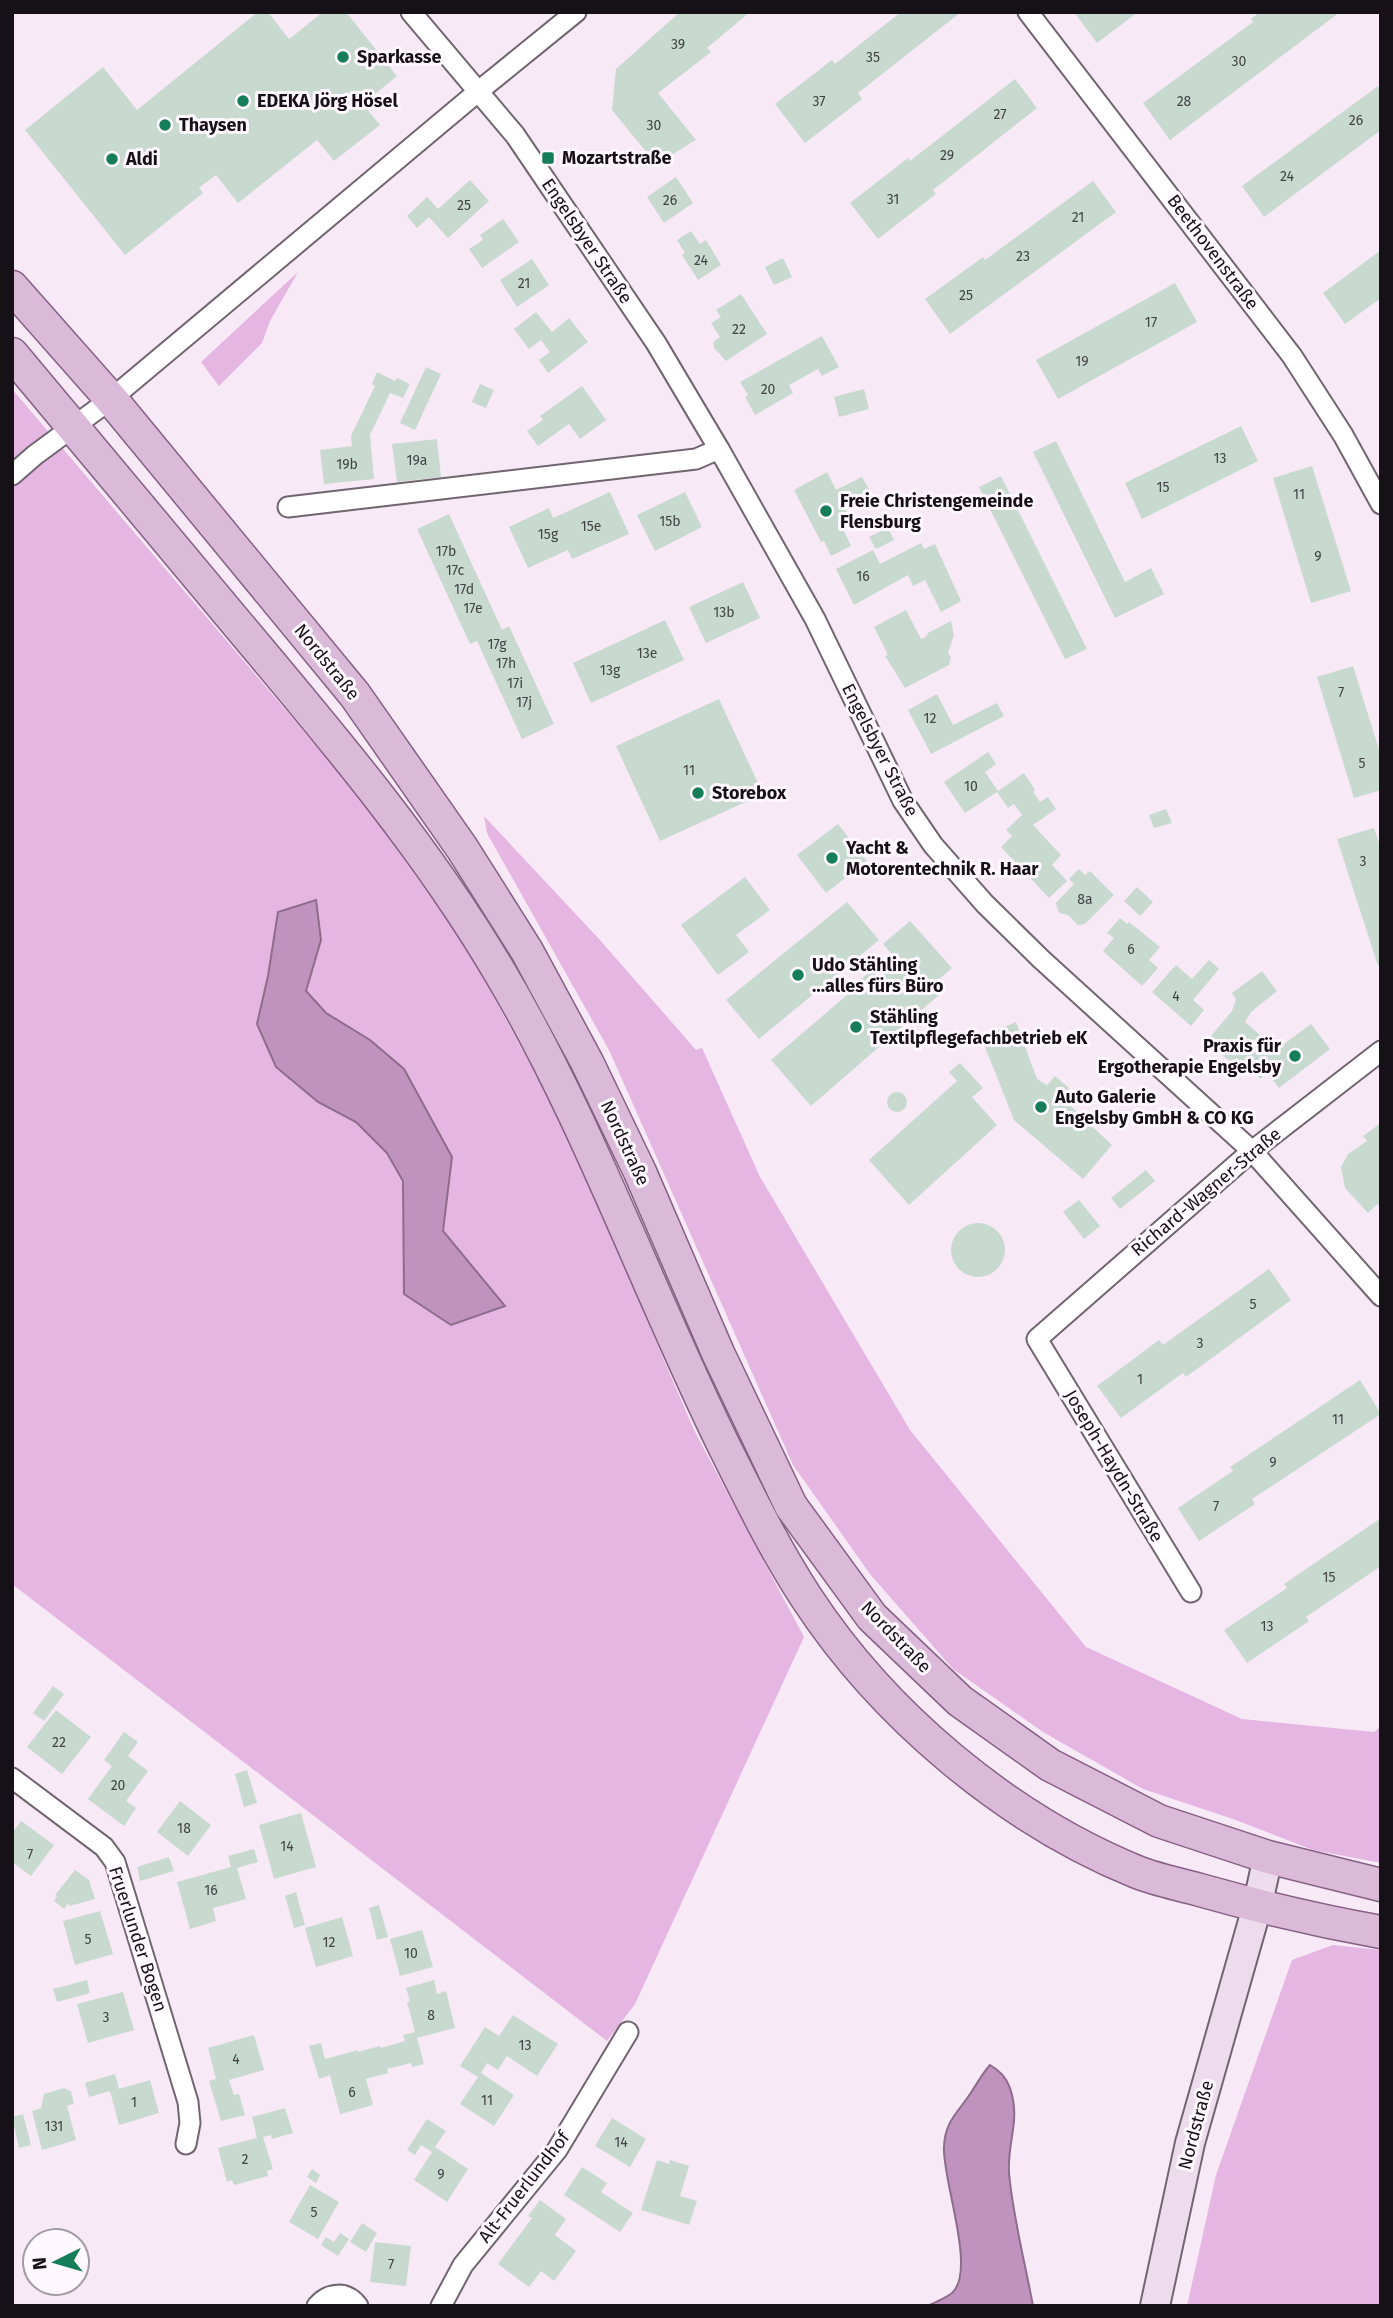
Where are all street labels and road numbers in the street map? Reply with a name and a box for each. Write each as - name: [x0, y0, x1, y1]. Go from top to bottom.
- street label: Engelsbyer Straße: [537, 174, 637, 308]
- street label: Beethovenstraße: [1162, 190, 1264, 314]
- street label: Nordstraße: [290, 620, 364, 704]
- street label: Engelsbyer Straße: [837, 680, 923, 820]
- street label: Nordstraße: [596, 1097, 654, 1189]
- street label: Richard-Wagner-Straße: [1127, 1123, 1285, 1261]
- street label: Joseph-Haydn-Straße: [1060, 1386, 1168, 1546]
- street label: Nordstraße: [856, 1596, 936, 1678]
- street label: Fruerlunder Bogen: [104, 1863, 172, 2015]
- street label: Nordstraße: [1174, 2078, 1218, 2172]
- street label: Alt-Fruerlundhof: [474, 2125, 575, 2247]

